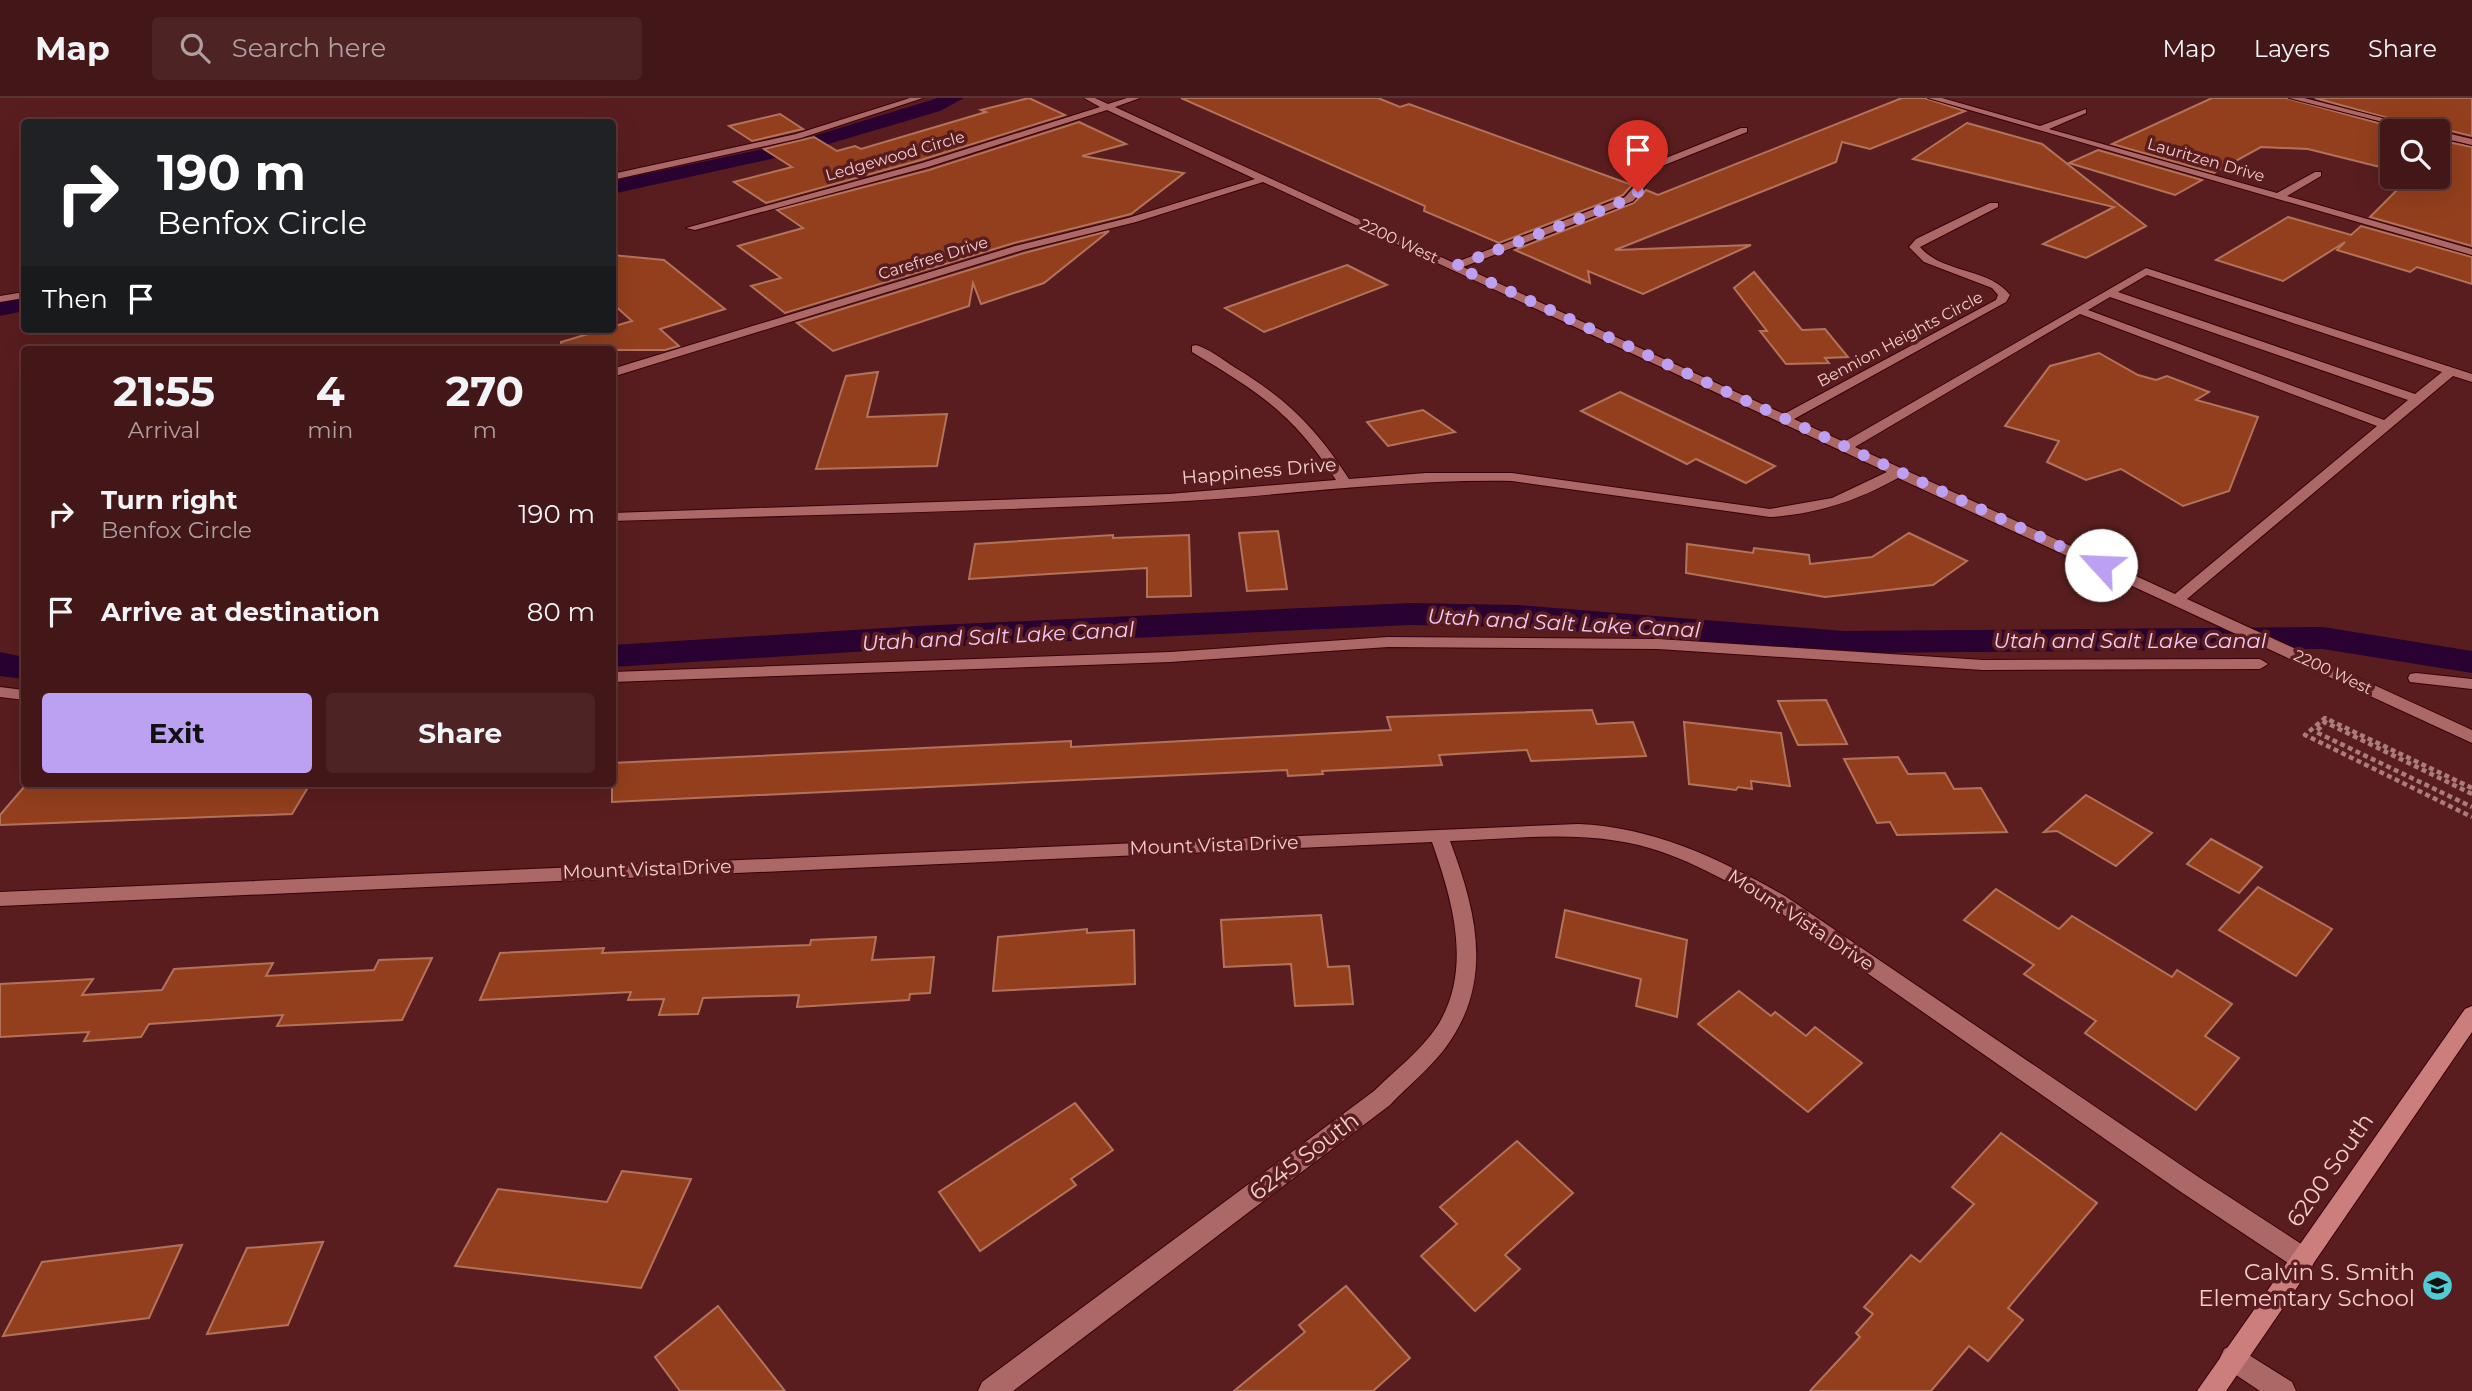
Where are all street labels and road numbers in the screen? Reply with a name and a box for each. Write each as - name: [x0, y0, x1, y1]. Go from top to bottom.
- street label: Ledgewood Circle: [823, 127, 967, 185]
- street label: Lauritzen Drive: [2145, 134, 2267, 186]
- street label: 2200 West: [1357, 215, 1442, 268]
- street label: Carefree Drive: [876, 232, 990, 284]
- street label: Bennion Heights Circle: [1814, 287, 1986, 391]
- street label: Happiness Drive: [1181, 453, 1337, 489]
- street label: 2200 West: [2291, 646, 2376, 699]
- street label: Mount Vista Drive: [1129, 831, 1299, 859]
- street label: Mount Vista Drive: [562, 855, 732, 883]
- street label: Mount Vista Drive: [1724, 864, 1878, 976]
- street label: 6245 South: [1244, 1106, 1364, 1206]
- street label: 6200 South: [2281, 1108, 2379, 1232]

